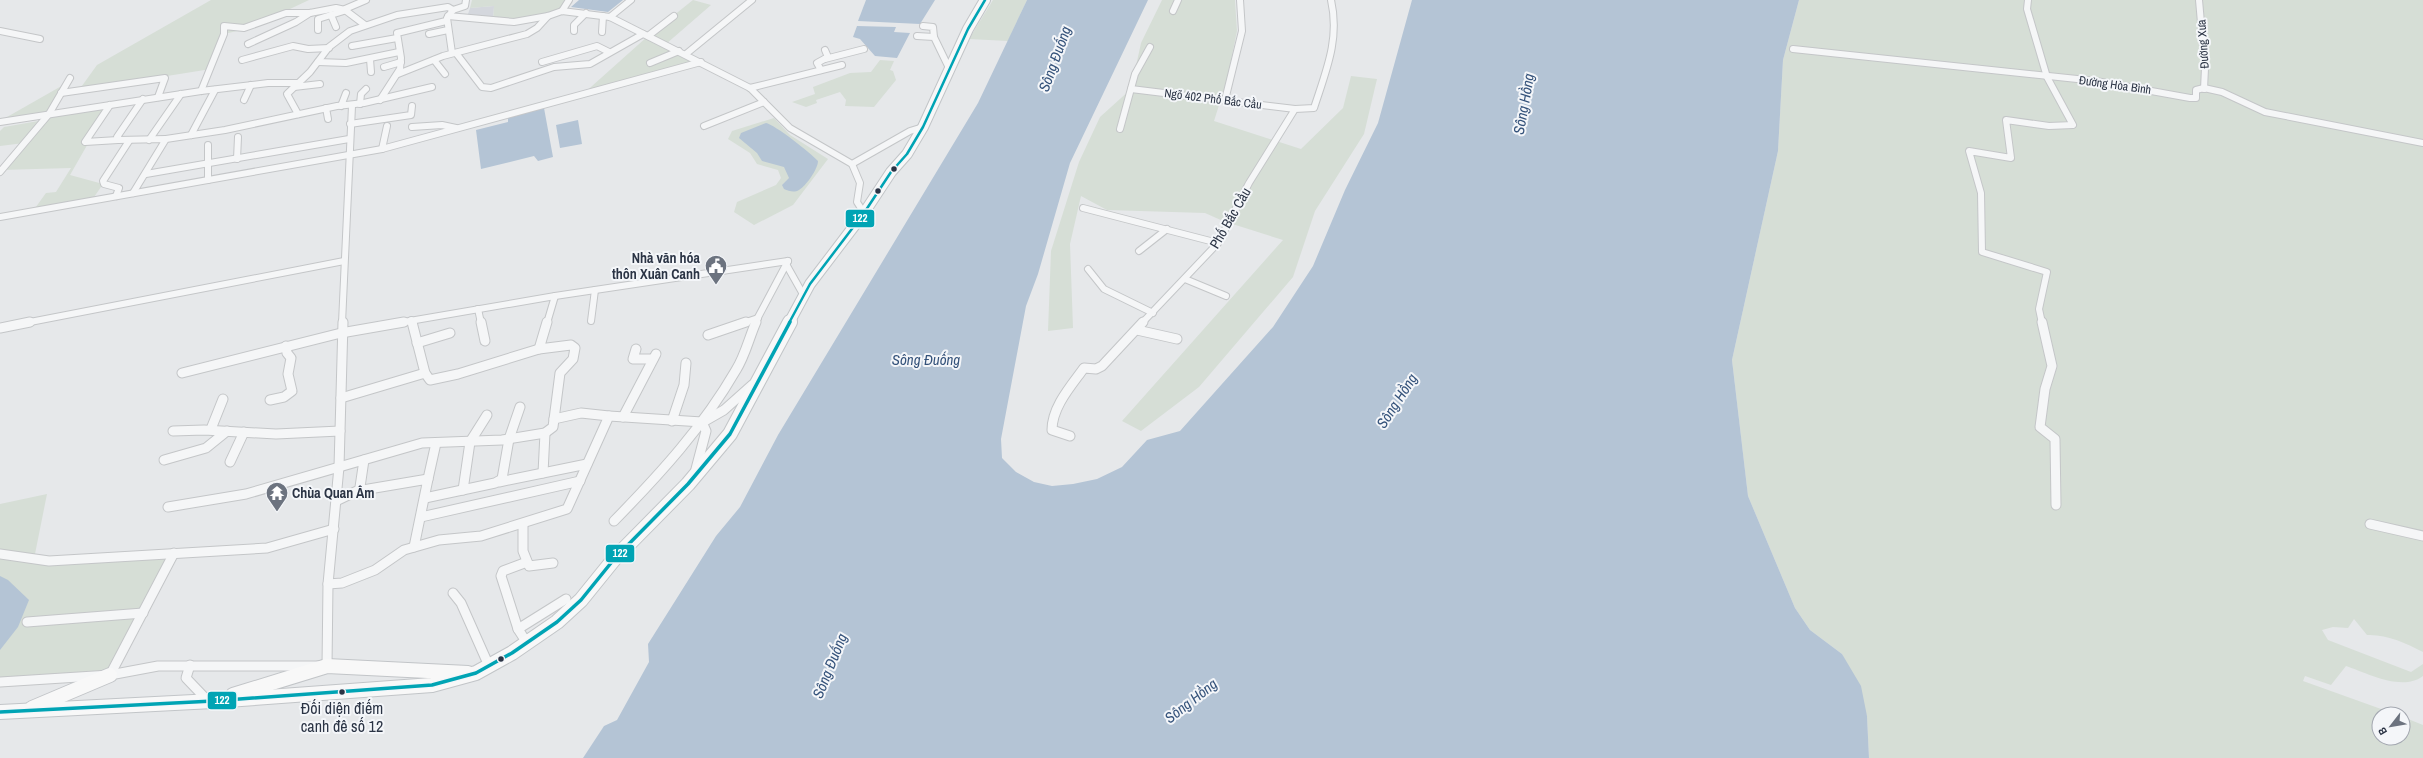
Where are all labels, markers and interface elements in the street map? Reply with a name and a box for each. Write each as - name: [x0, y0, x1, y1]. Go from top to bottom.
- street label: Đường Xưa: [2193, 18, 2213, 69]
- water label: Sông Đuống: [1033, 23, 1076, 95]
- water label: Sông Hồng: [1508, 72, 1539, 136]
- street label: Đường Hòa Bình: [2078, 72, 2152, 98]
- street label: Ngõ 402 Phố Bắc Cầu: [1163, 85, 1263, 113]
- unlabelled marker: [889, 164, 899, 174]
- street label: Phố Bắc Cầu: [1205, 184, 1255, 252]
- unlabelled marker: [873, 186, 883, 196]
- line badge: 122: [845, 209, 875, 228]
- text: 122: [852, 211, 868, 225]
- place label: Nhà văn hóa thôn Xuân Canh: [612, 249, 701, 283]
- public building icon: Nhà văn hóa thôn Xuân Canh: [703, 253, 729, 286]
- water label: Sông Đuống: [892, 349, 960, 370]
- water label: Sông Hồng: [1371, 369, 1422, 432]
- temple icon: Chùa Quan Âm: [264, 480, 290, 513]
- place label: Chùa Quan Âm: [292, 484, 375, 502]
- line badge: 122: [605, 544, 635, 563]
- text: 122: [612, 546, 628, 560]
- water label: Sông Đuống: [807, 630, 852, 701]
- unlabelled marker: [496, 654, 506, 664]
- water label: Sông Hồng: [1160, 673, 1222, 728]
- marker: Đối diện điếm canh đê số 12: [337, 687, 347, 697]
- line badge: 122: [207, 691, 237, 710]
- text: 122: [214, 693, 230, 707]
- place label: Đối diện điếm canh đê số 12: [301, 697, 383, 737]
- north arrow: [2371, 706, 2411, 746]
- text: B: [2375, 724, 2390, 738]

